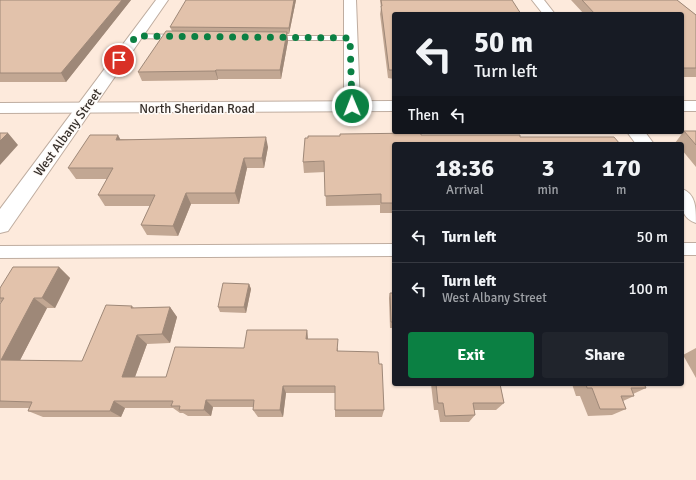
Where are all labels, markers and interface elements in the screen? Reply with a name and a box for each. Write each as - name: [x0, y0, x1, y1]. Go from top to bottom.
- text: 50 m: [474, 26, 533, 60]
- icon: left: [408, 28, 460, 80]
- pin: [102, 43, 136, 77]
- icon: arrive: [108, 49, 130, 71]
- text: Turn left: [474, 60, 537, 82]
- street label: West Albany Street: [31, 85, 105, 180]
- position arrow: [331, 85, 373, 127]
- street label: North Sheridan Road: [139, 101, 255, 117]
- icon: left: [447, 104, 469, 126]
- text: Then: [408, 106, 439, 124]
- text: 18:36: [435, 153, 494, 183]
- text: 3: [542, 153, 554, 183]
- text: 170: [602, 153, 641, 183]
- text: Arrival: [446, 182, 483, 198]
- text: min: [538, 182, 559, 198]
- text: m: [616, 182, 626, 198]
- icon: left: [408, 226, 430, 248]
- text: Turn left: [442, 228, 496, 246]
- text: 50 m: [637, 228, 668, 246]
- text: Turn left: [442, 272, 496, 290]
- icon: left: [408, 278, 430, 300]
- text: 100 m: [628, 280, 668, 298]
- text: West Albany Street: [442, 290, 547, 306]
- button: Exit: [408, 332, 534, 378]
- button: Share: [542, 332, 668, 378]

